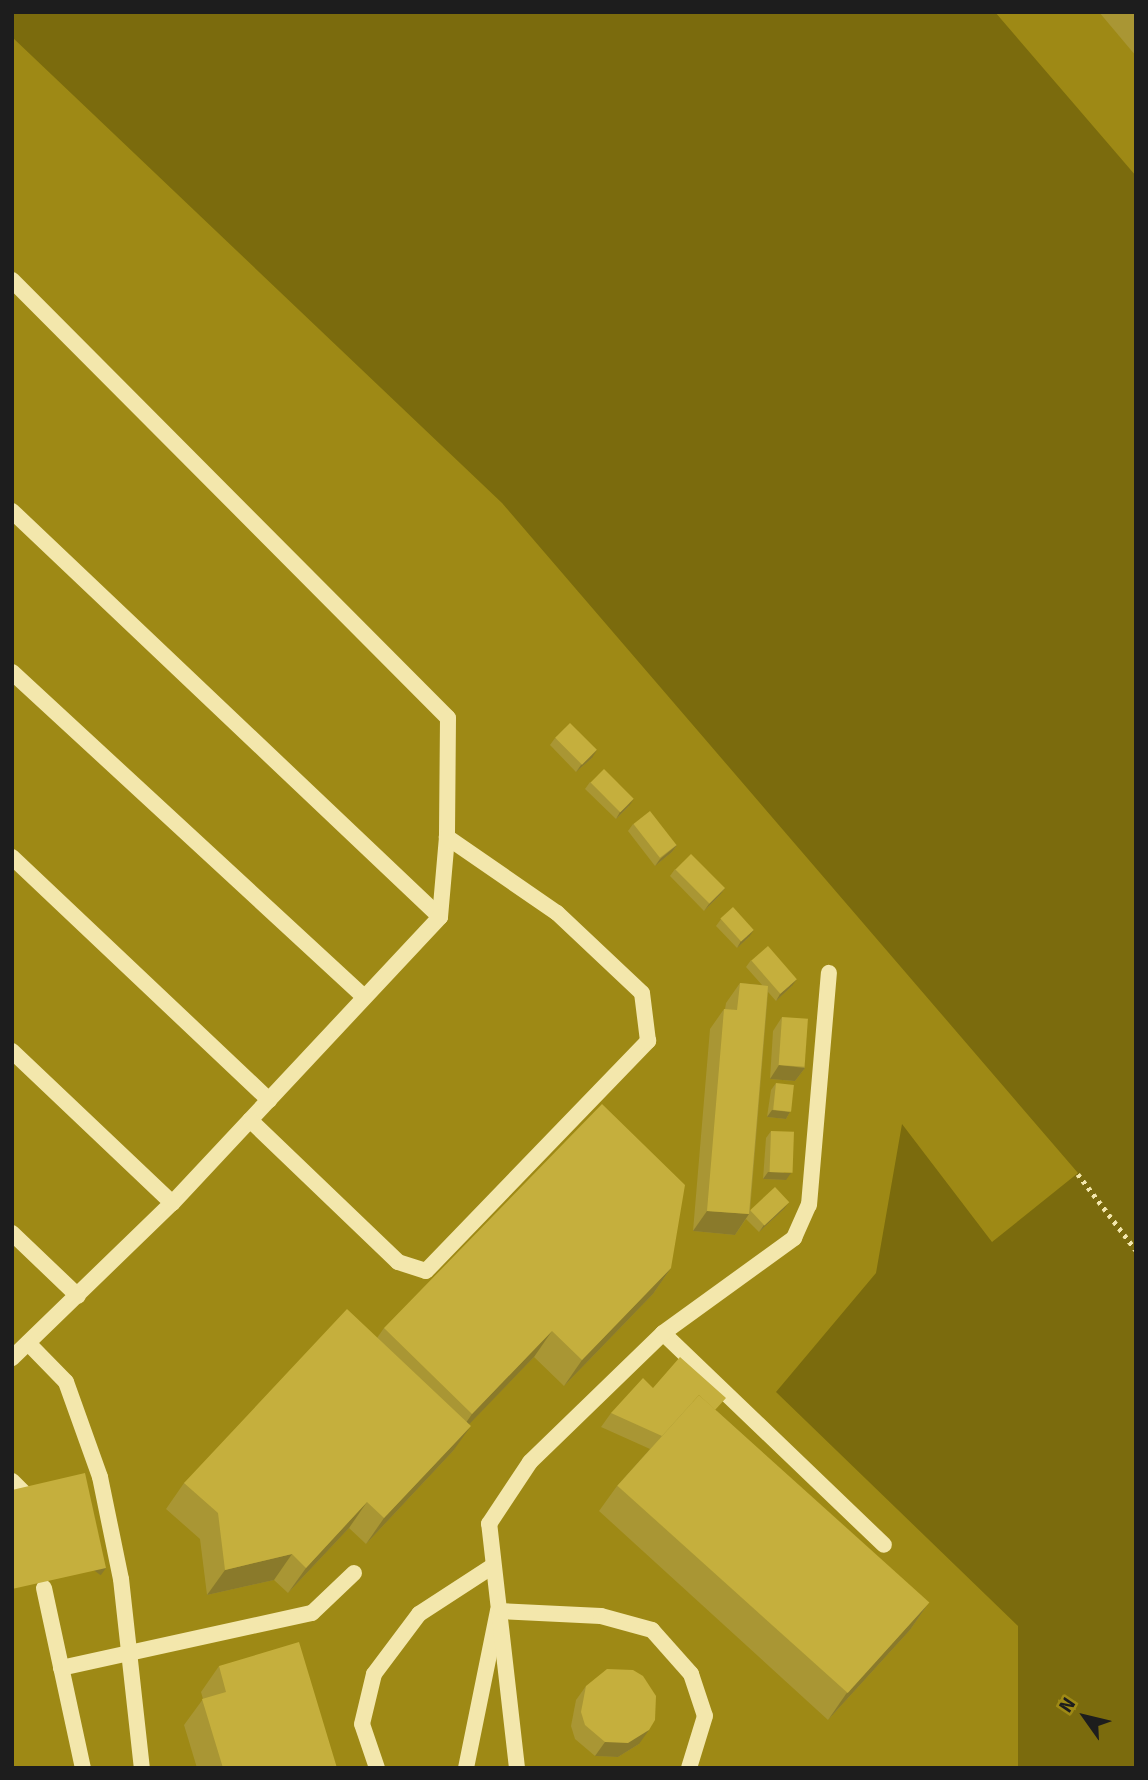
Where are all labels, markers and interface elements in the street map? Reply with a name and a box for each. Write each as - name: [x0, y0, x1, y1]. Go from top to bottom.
- north arrow: [1050, 1682, 1120, 1752]
- text: N: [1054, 1693, 1081, 1717]

